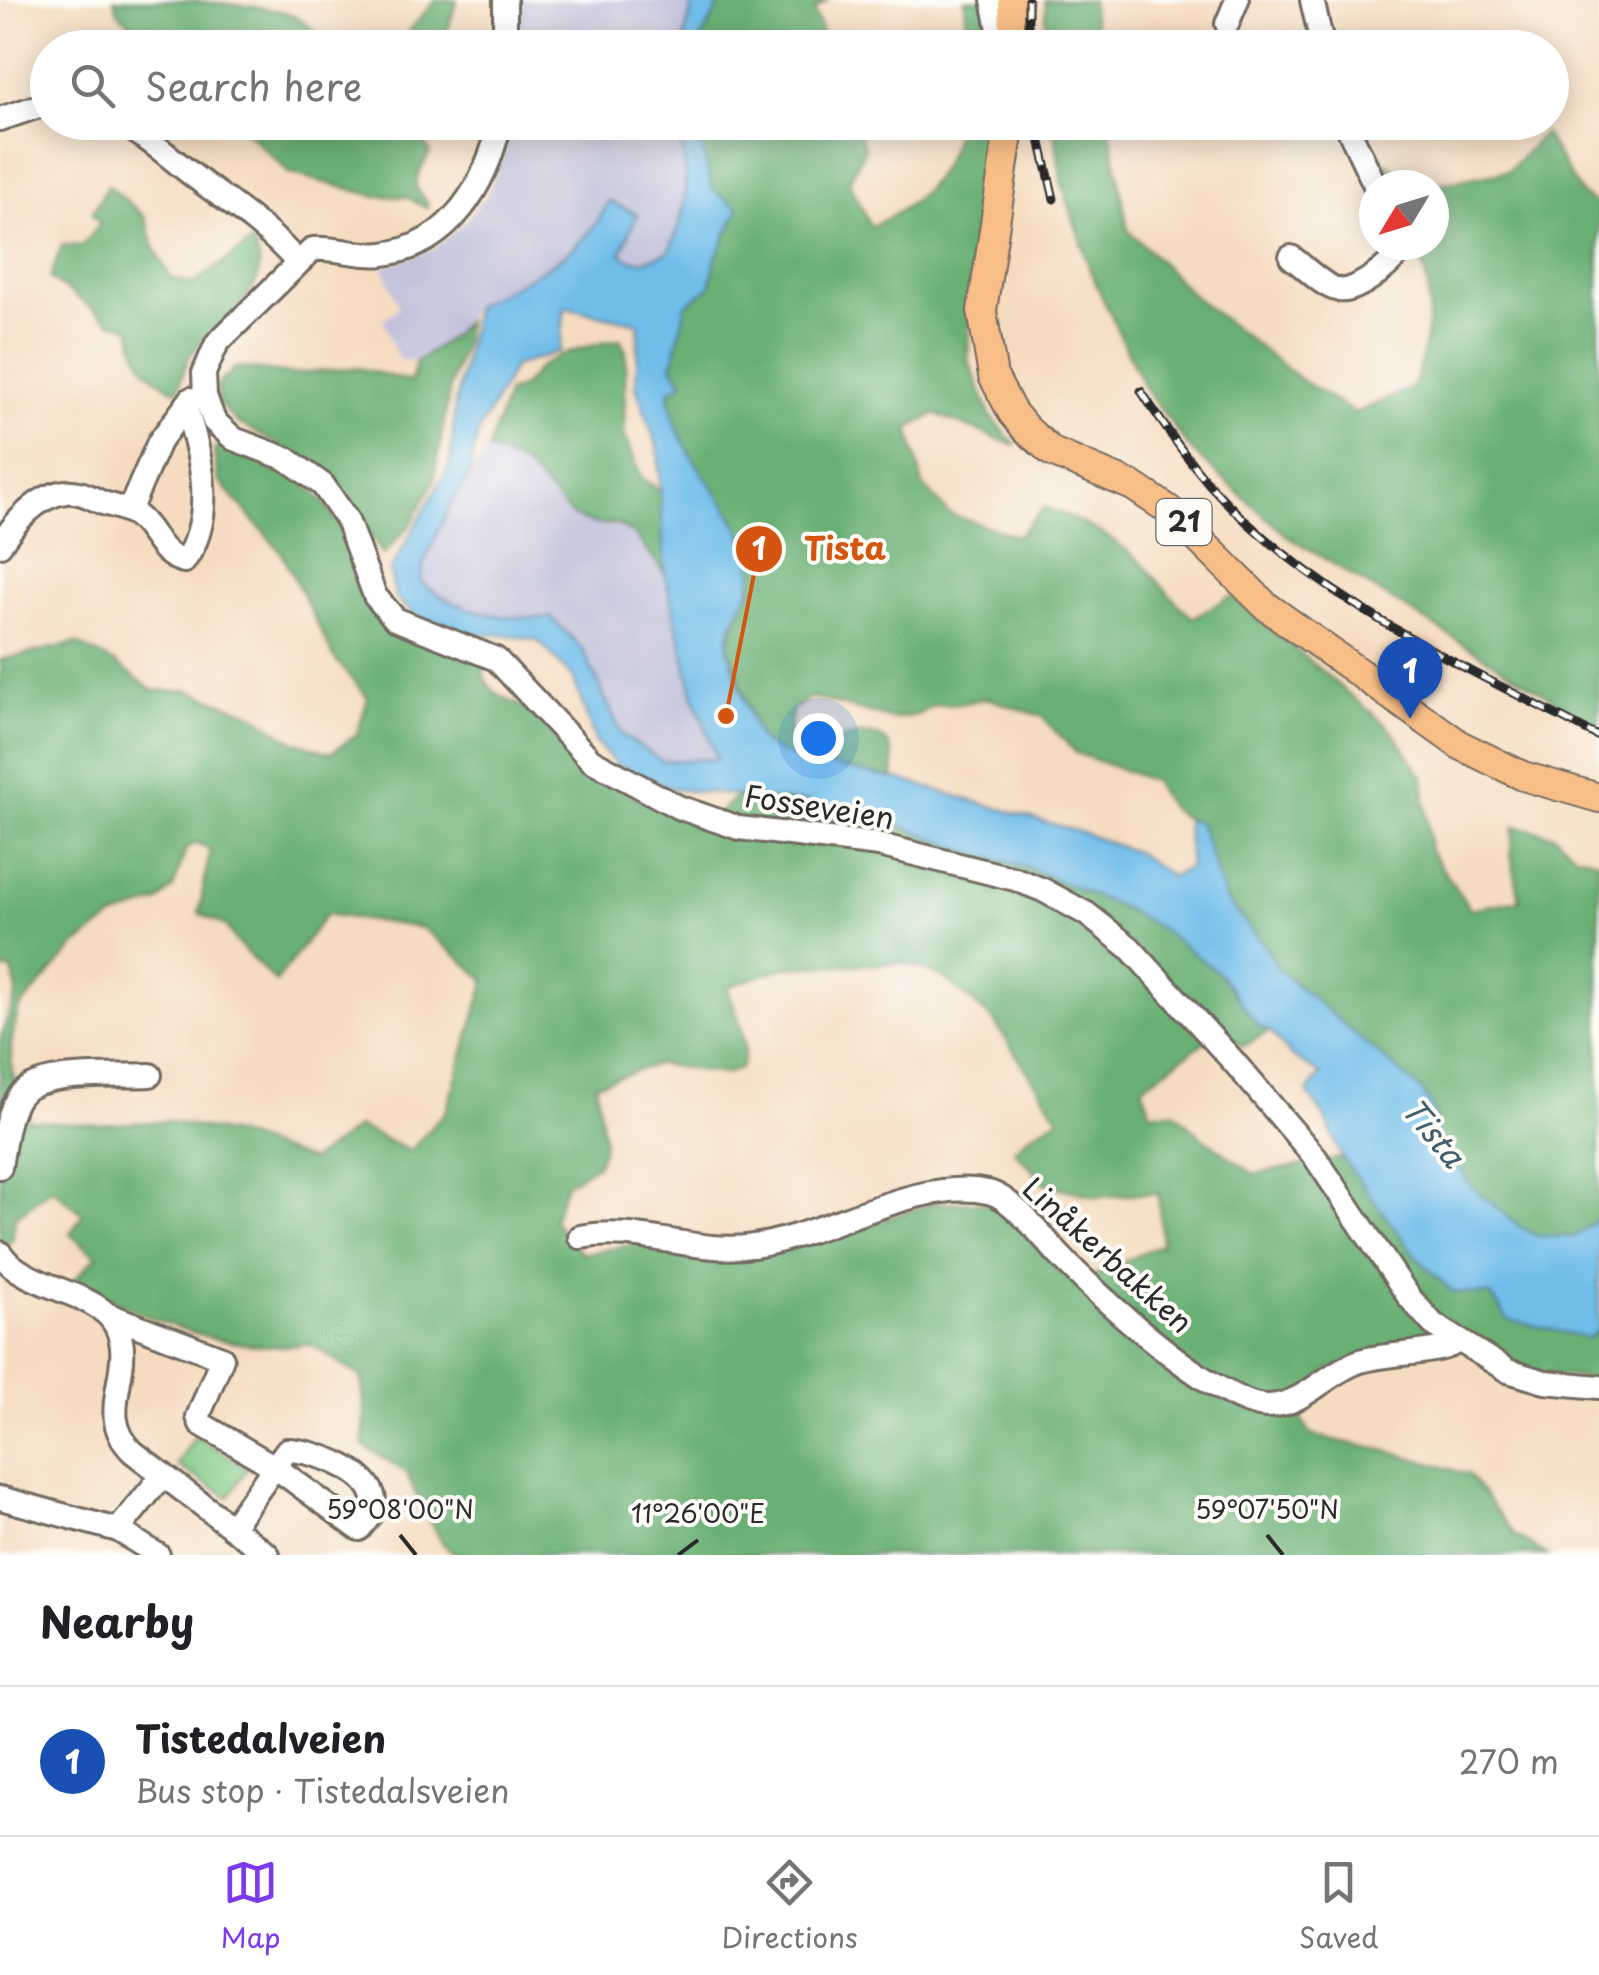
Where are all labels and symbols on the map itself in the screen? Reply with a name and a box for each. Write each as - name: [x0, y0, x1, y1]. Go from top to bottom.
- north arrow: [1359, 170, 1449, 260]
- road number: 21: [1156, 499, 1212, 545]
- callout: Tista: [734, 518, 906, 580]
- text: Tista: [804, 523, 886, 571]
- text: 1: [752, 525, 766, 570]
- pin: 1: [1378, 636, 1442, 719]
- your location: [793, 713, 844, 764]
- street label: Fosseveien: [741, 771, 897, 840]
- water label: Tista: [1392, 1087, 1478, 1178]
- street label: Linåkerbakken: [1014, 1165, 1204, 1343]
- text: 59°08'00"N: [326, 1490, 474, 1528]
- text: 59°07'50"N: [1195, 1490, 1339, 1528]
- text: 11°26'00"E: [631, 1494, 765, 1532]

